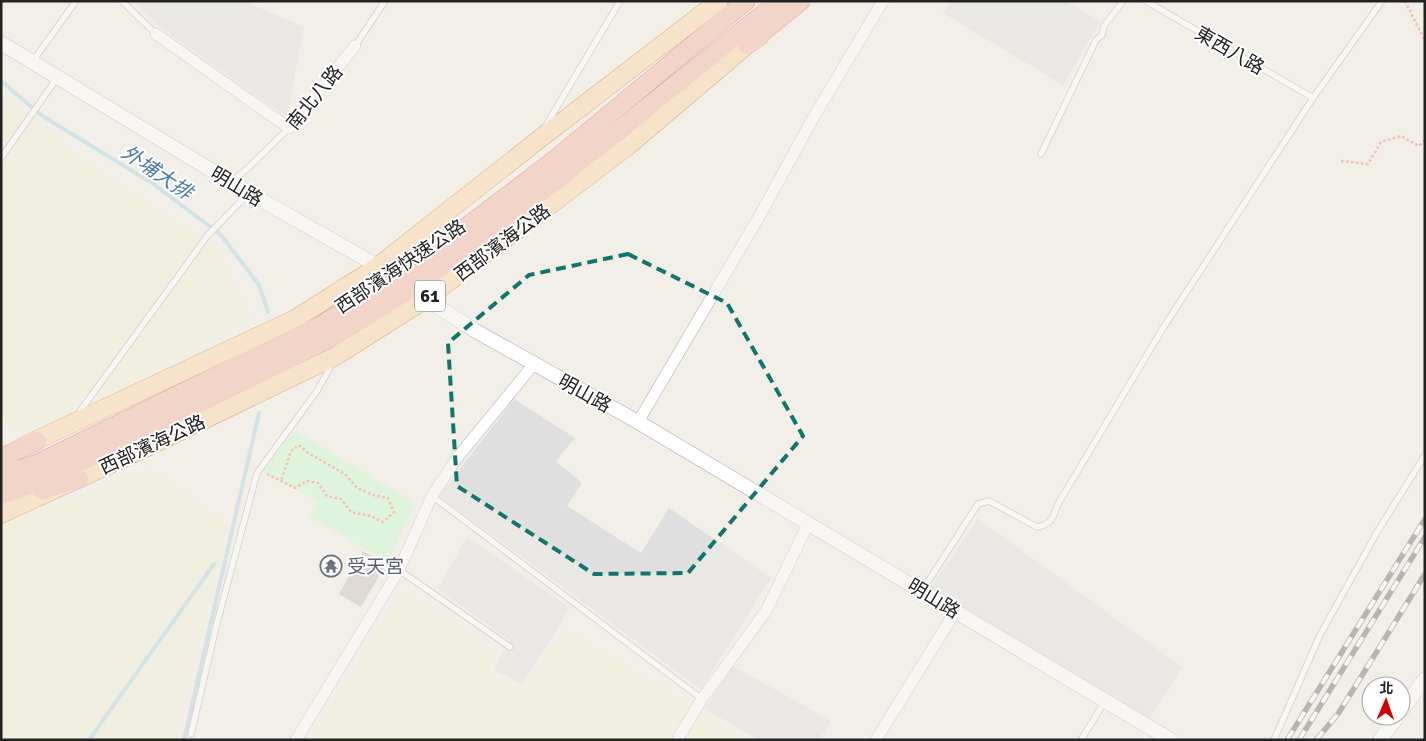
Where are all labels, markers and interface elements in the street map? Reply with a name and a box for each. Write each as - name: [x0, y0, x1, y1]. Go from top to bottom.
- street label: 東西八路: [1191, 21, 1268, 80]
- street label: 南北八路: [282, 61, 348, 135]
- water label: 外埔大排: [117, 140, 199, 207]
- street label: 明山路: [206, 162, 267, 212]
- street label: 西部濱海公路: [450, 199, 555, 287]
- street label: 西部濱海快速公路: [331, 214, 470, 319]
- road number: 61: [415, 280, 445, 312]
- street label: 明山路: [554, 370, 615, 418]
- street label: 西部濱海公路: [96, 410, 209, 480]
- temple icon: 受天宮: [319, 554, 343, 578]
- place label: 受天宮: [347, 555, 404, 579]
- street label: 明山路: [903, 574, 964, 624]
- north arrow: [1361, 676, 1411, 726]
- text: 北: [1379, 680, 1394, 697]

